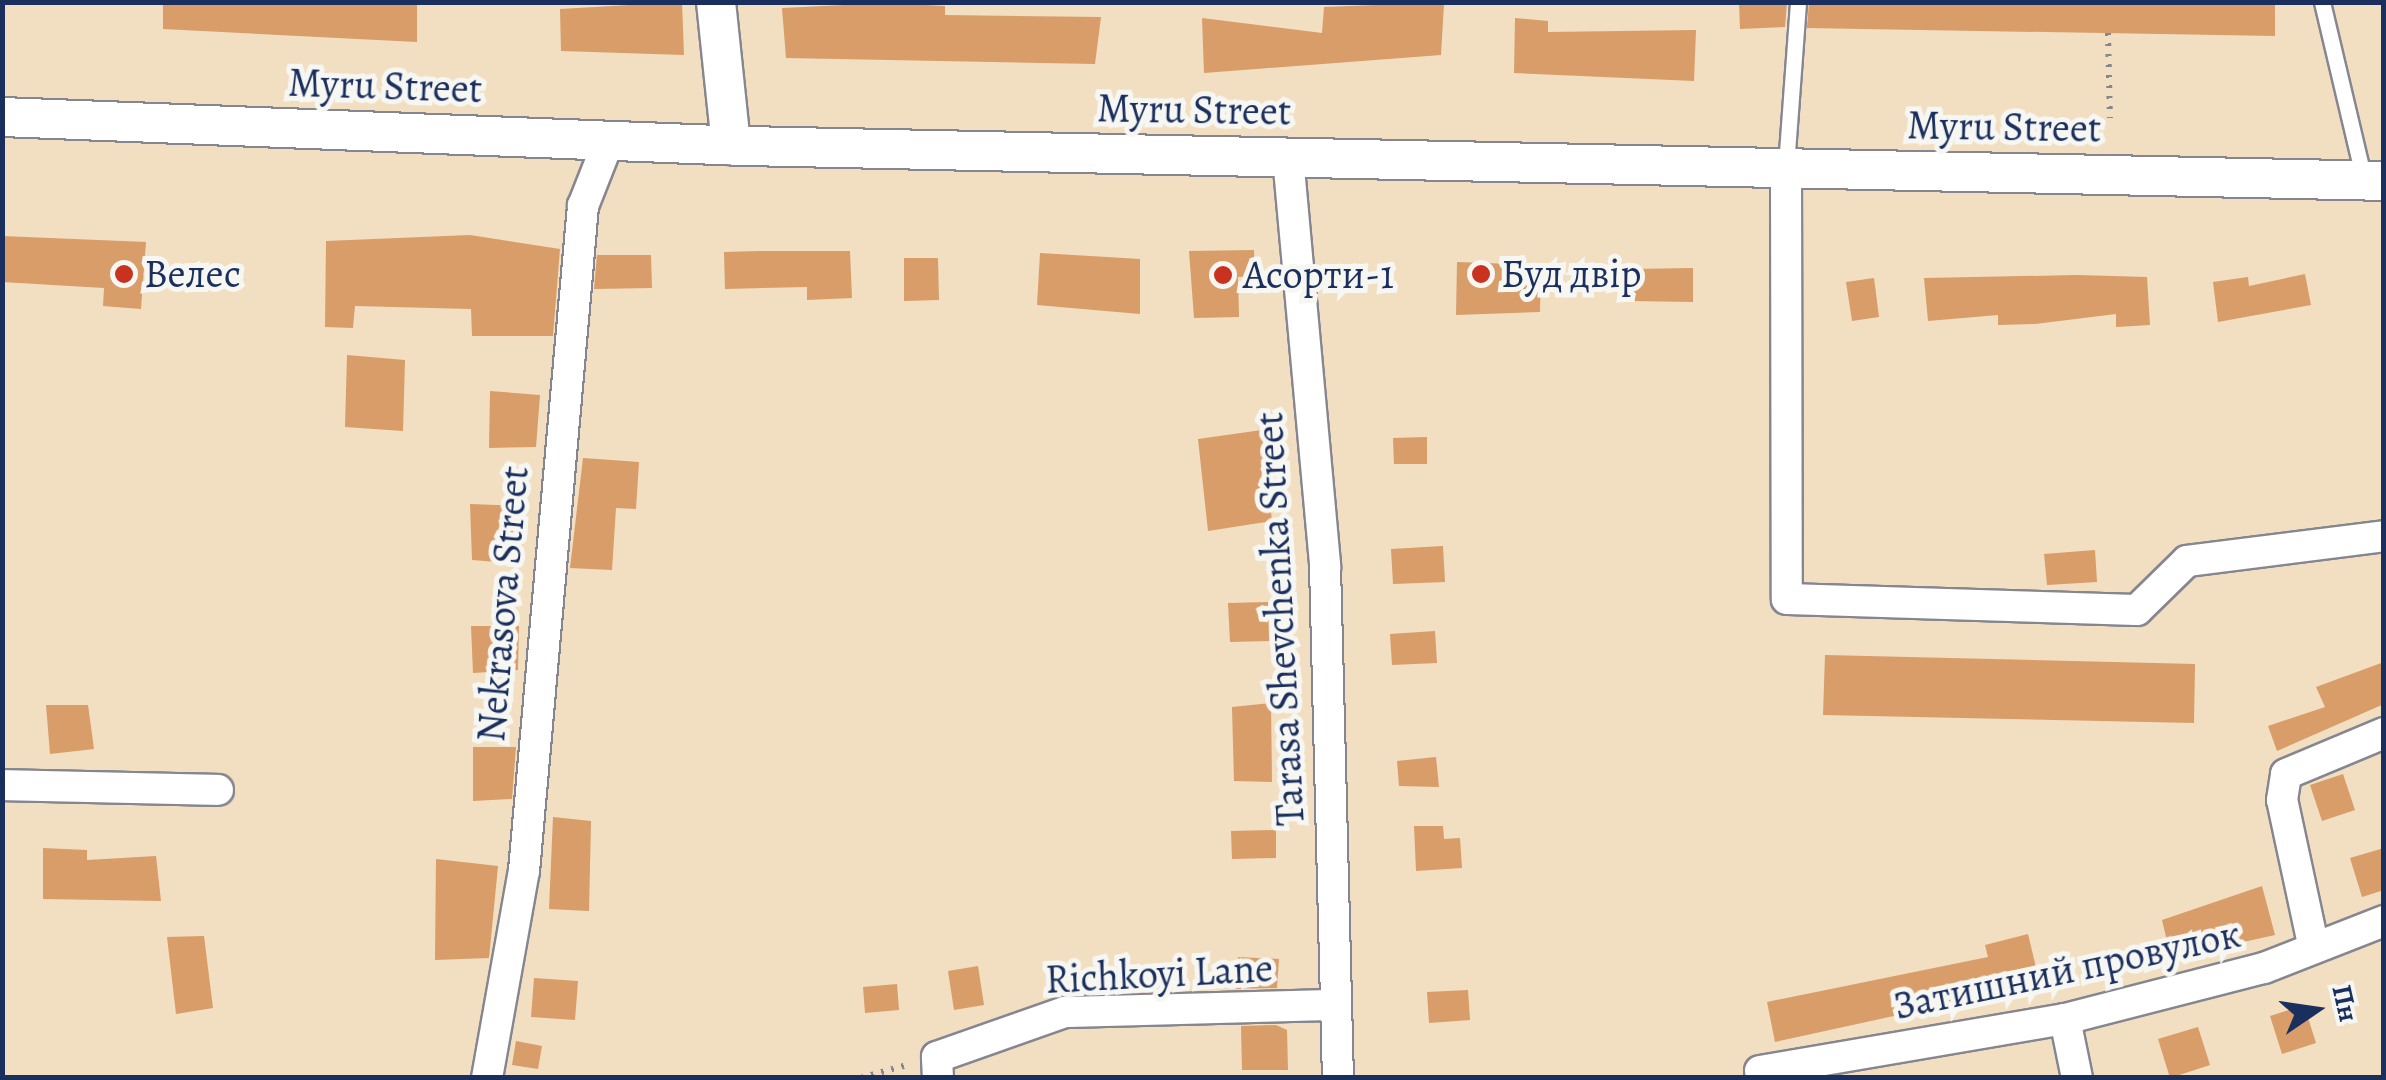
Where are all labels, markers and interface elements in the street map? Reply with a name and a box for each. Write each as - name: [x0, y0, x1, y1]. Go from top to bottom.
- street label: Myru Street: [287, 59, 483, 113]
- street label: Myru Street: [1097, 84, 1291, 136]
- street label: Myru Street: [1907, 101, 2101, 153]
- place label: Велес: [144, 250, 241, 298]
- place label: Буд двір: [1501, 250, 1641, 298]
- place label: Асорти-1: [1243, 251, 1394, 299]
- marker: Велес: [113, 263, 135, 285]
- marker: Буд двір: [1470, 263, 1492, 285]
- marker: Асорти-1: [1212, 264, 1234, 286]
- street label: Tarasa Shevchenka Street: [1245, 411, 1315, 827]
- street label: Nekrasova Street: [467, 464, 539, 744]
- street label: Затишний провулок: [1889, 910, 2245, 1030]
- street label: Richkoyi Lane: [1044, 944, 1274, 1004]
- north arrow: [2266, 960, 2366, 1060]
- text: Пн: [2323, 981, 2368, 1025]

